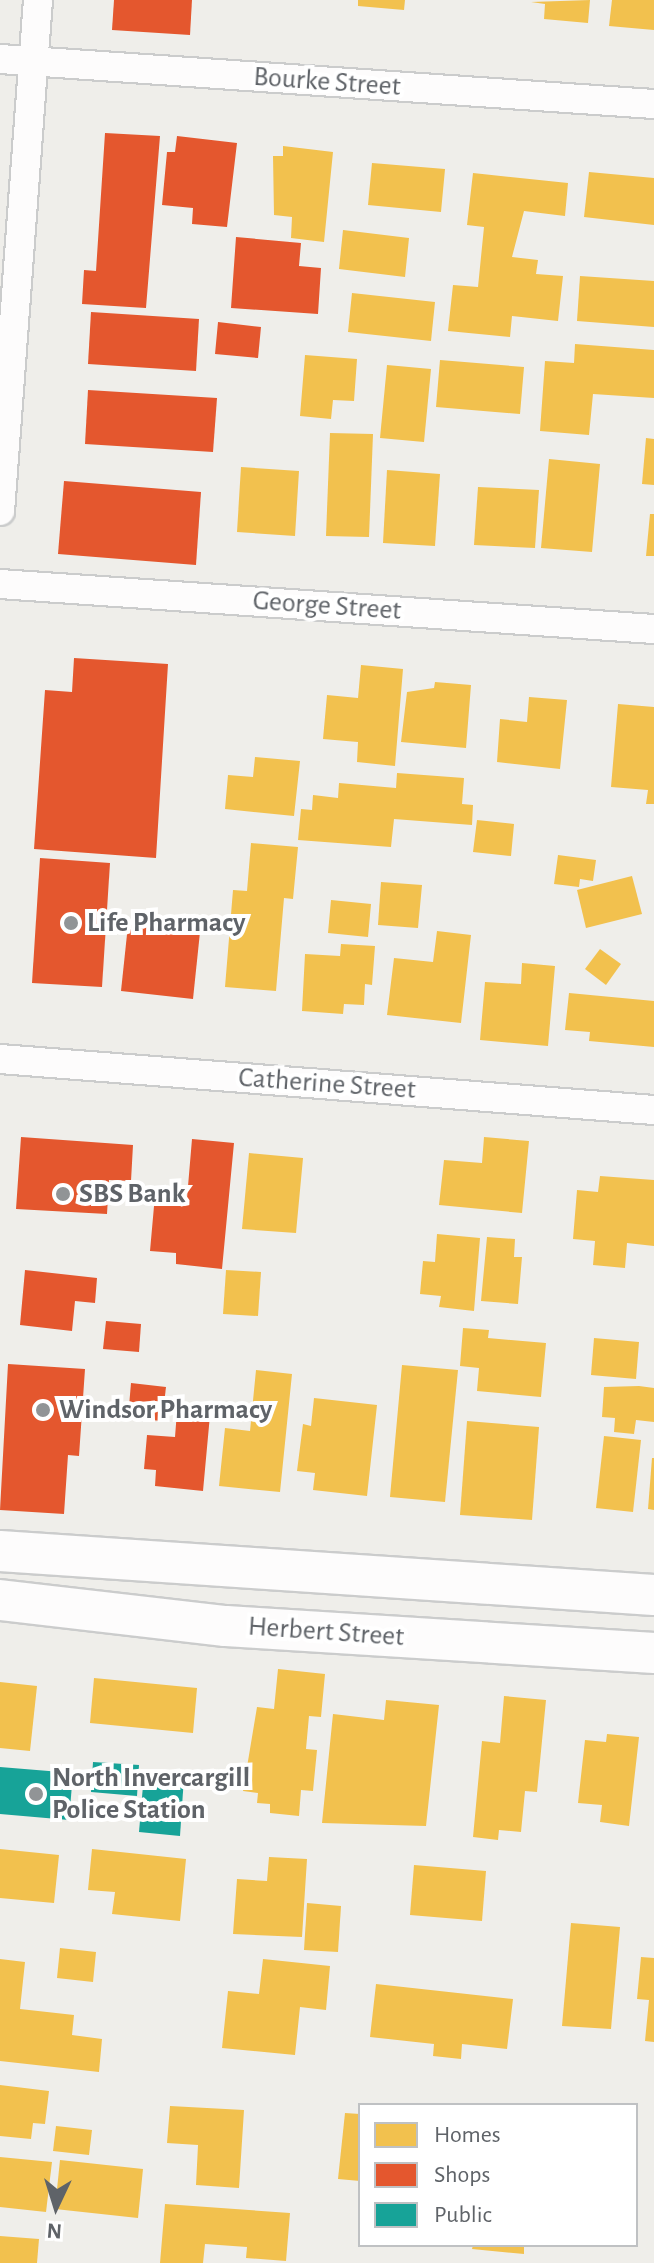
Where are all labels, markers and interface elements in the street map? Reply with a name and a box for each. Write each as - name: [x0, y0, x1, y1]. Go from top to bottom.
- street label: Bourke Street: [252, 60, 402, 104]
- street label: George Street: [252, 584, 402, 628]
- place label: Life Pharmacy: [87, 906, 246, 940]
- marker: Life Pharmacy: [62, 914, 80, 932]
- street label: Catherine Street: [237, 1061, 417, 1107]
- place label: SBS Bank: [79, 1177, 186, 1211]
- marker: SBS Bank: [54, 1185, 72, 1203]
- place label: Windsor Pharmacy: [59, 1393, 272, 1427]
- marker: Windsor Pharmacy: [34, 1401, 52, 1419]
- street label: Herbert Street: [247, 1610, 405, 1654]
- place label: North Invercargill Police Station: [52, 1761, 250, 1827]
- marker: North Invercargill Police Station: [27, 1785, 45, 1803]
- legend: [358, 2103, 638, 2247]
- text: Homes: [434, 2123, 501, 2147]
- text: Shops: [434, 2163, 490, 2187]
- north arrow: [16, 2167, 96, 2247]
- text: Public: [434, 2203, 492, 2227]
- text: N: [46, 2219, 63, 2242]

